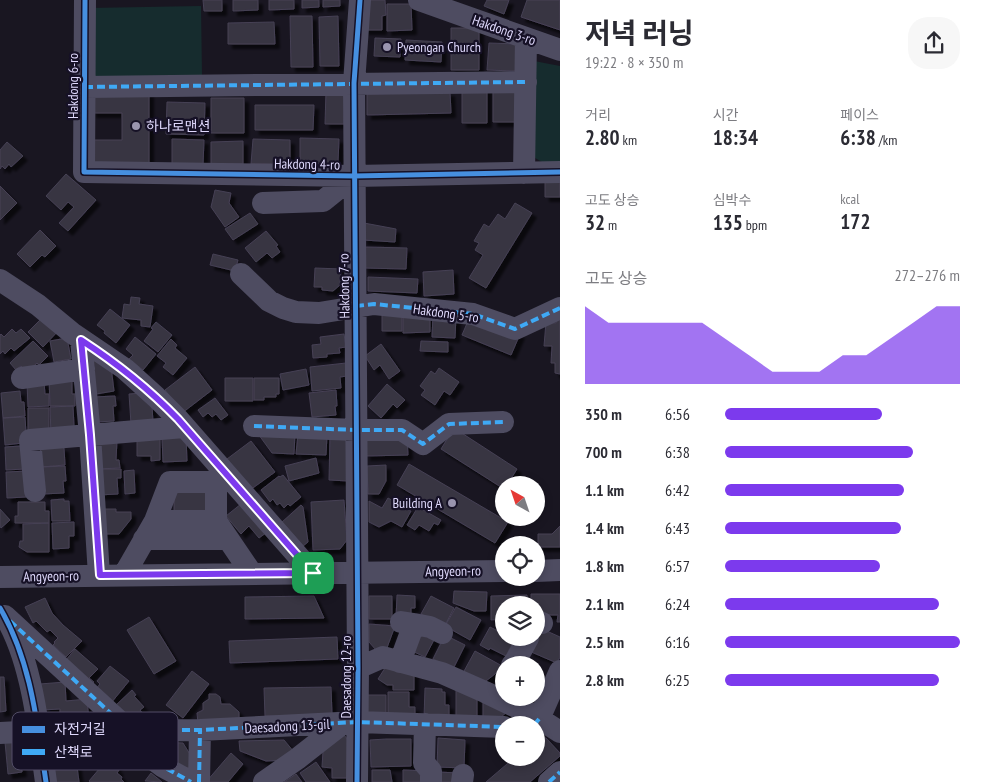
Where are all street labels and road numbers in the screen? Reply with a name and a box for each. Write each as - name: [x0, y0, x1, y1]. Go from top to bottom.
- street label: Hakdong 3-ro: [470, 11, 538, 49]
- street label: Hakdong 6-ro: [64, 53, 82, 119]
- street label: Hakdong 4-ro: [274, 154, 340, 174]
- street label: Hakdong 7-ro: [334, 253, 354, 319]
- street label: Hakdong 5-ro: [412, 299, 480, 327]
- street label: Angyeon-ro: [425, 562, 481, 580]
- street label: Angyeon-ro: [23, 567, 79, 585]
- street label: Daesadong 12-ro: [337, 636, 355, 718]
- street label: Daesadong 13-gil: [244, 715, 331, 737]

